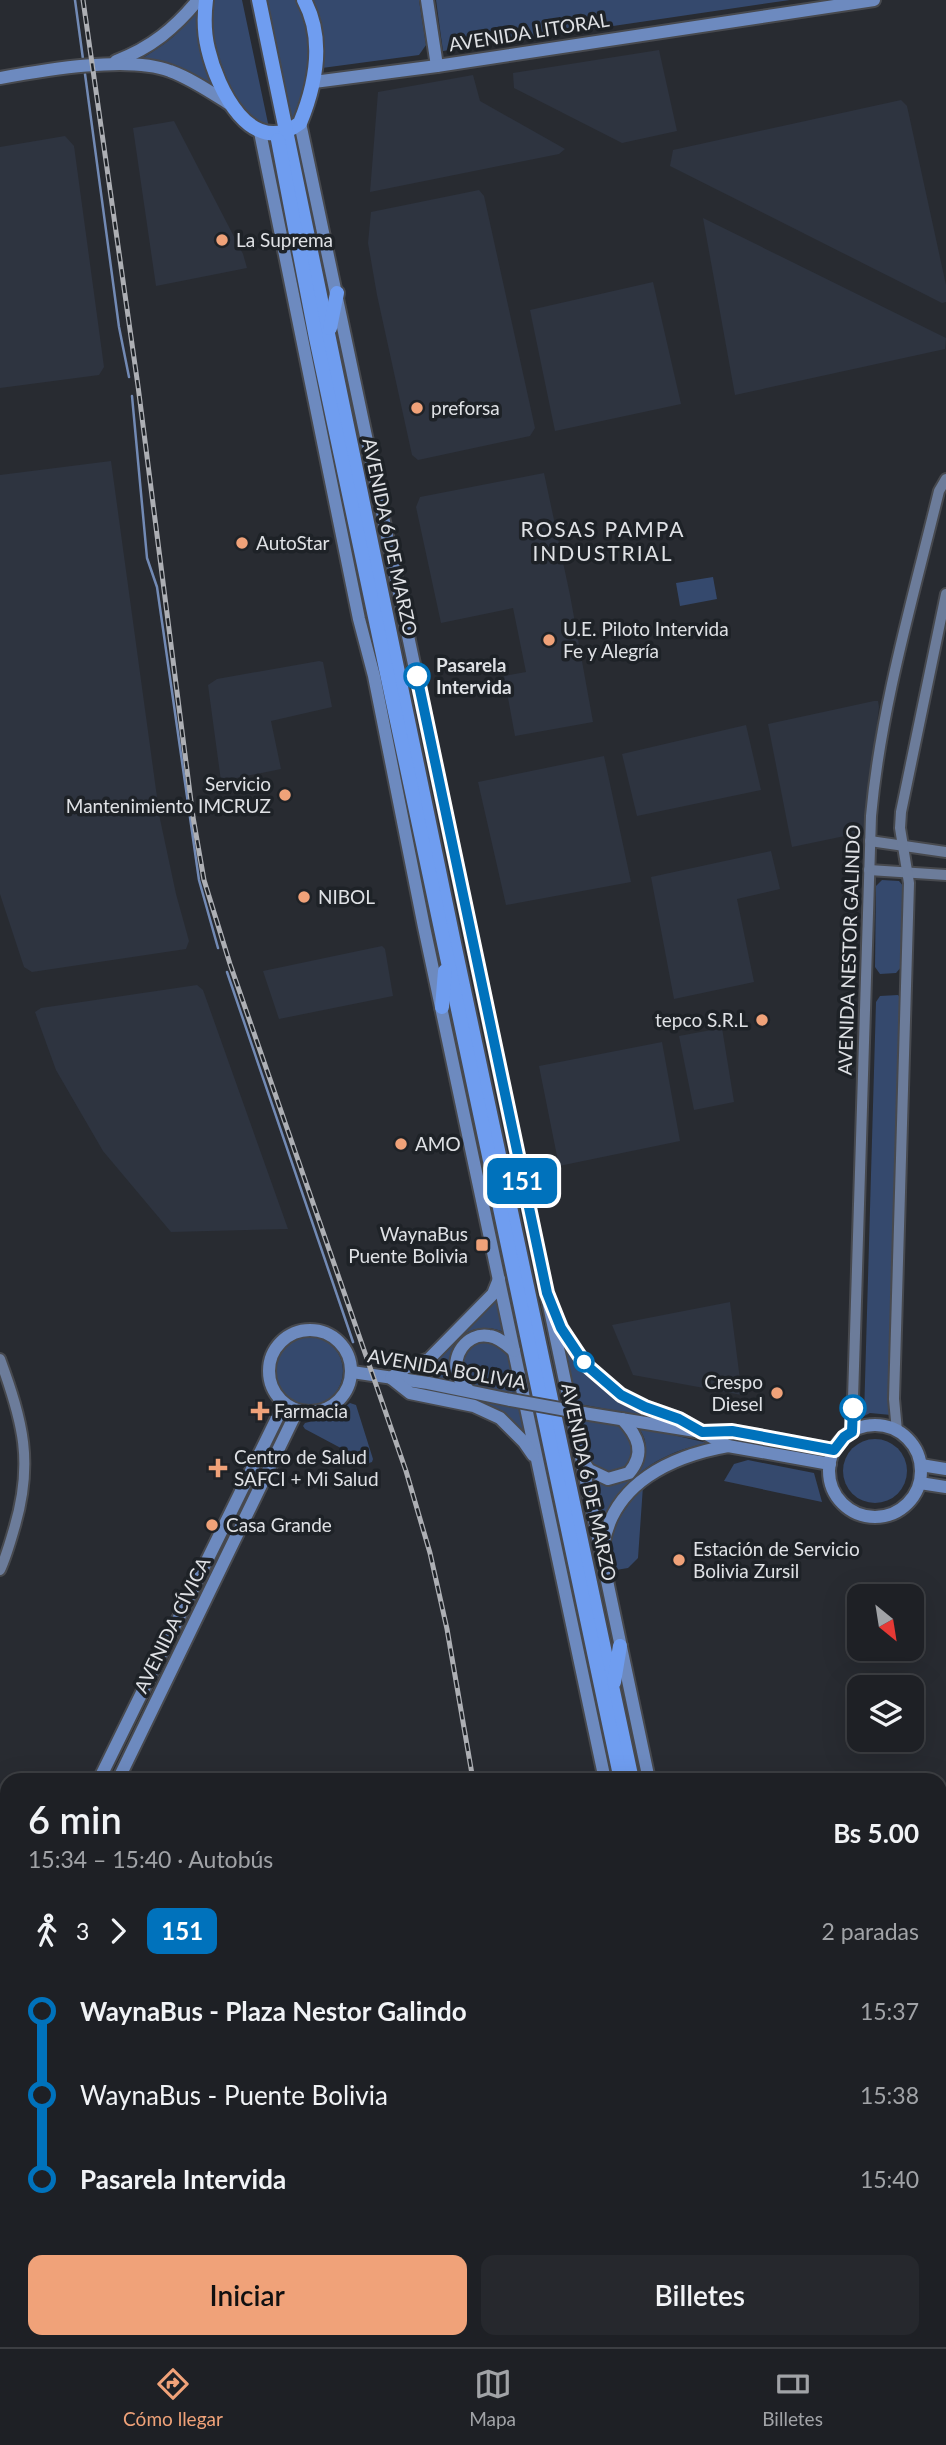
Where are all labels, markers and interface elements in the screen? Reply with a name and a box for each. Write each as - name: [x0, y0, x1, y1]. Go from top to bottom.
- street label: AVENIDA LITORAL: [447, 7, 611, 56]
- place label: La Suprema: [236, 228, 333, 251]
- marker: La Suprema: [214, 232, 230, 248]
- place label: preforsa: [431, 396, 500, 419]
- marker: preforsa: [409, 400, 425, 416]
- street label: AVENIDA 6 DE MARZO: [358, 436, 423, 638]
- district label: ROSAS PAMPA INDUSTRIAL: [521, 516, 685, 565]
- place label: AutoStar: [256, 531, 330, 554]
- marker: AutoStar: [234, 535, 250, 551]
- place label: U.E. Piloto Intervida Fe y Alegría: [563, 617, 729, 662]
- marker: U.E. Piloto Intervida Fe y Alegría: [541, 632, 557, 648]
- place label: Pasarela Intervida: [436, 653, 512, 698]
- marker: Pasarela Intervida: [404, 663, 430, 689]
- place label: Servicio Mantenimiento IMCRUZ: [66, 772, 271, 817]
- marker: Servicio Mantenimiento IMCRUZ: [277, 787, 293, 803]
- street label: AVENIDA NESTOR GALINDO: [833, 824, 864, 1076]
- place label: NIBOL: [318, 885, 375, 908]
- marker: NIBOL: [296, 889, 312, 905]
- place label: tepco S.R.L: [655, 1008, 748, 1031]
- marker: tepco S.R.L: [754, 1012, 770, 1028]
- place label: AMO: [415, 1132, 461, 1155]
- marker: AMO: [393, 1136, 409, 1152]
- line badge: 151: [482, 1158, 562, 1204]
- text: 151: [501, 1166, 543, 1195]
- place label: WaynaBus Puente Bolivia: [348, 1222, 468, 1267]
- marker: WaynaBus Puente Bolivia: [474, 1237, 490, 1253]
- street label: AVENIDA BOLIVIA: [366, 1343, 528, 1394]
- unlabelled marker: [574, 1352, 594, 1372]
- place label: Crespo Diesel: [704, 1370, 763, 1415]
- street label: AVENIDA 6 DE MARZO: [557, 1381, 622, 1583]
- marker: Crespo Diesel: [769, 1385, 785, 1401]
- unlabelled marker: [840, 1395, 866, 1421]
- place label: Farmacia: [274, 1399, 348, 1422]
- marker: Farmacia: [252, 1403, 268, 1419]
- place label: Centro de Salud SAFCI + Mi Salud: [234, 1445, 379, 1490]
- marker: Centro de Salud SAFCI + Mi Salud: [208, 1458, 228, 1478]
- place label: Casa Grande: [226, 1513, 332, 1536]
- marker: Casa Grande: [204, 1517, 220, 1533]
- place label: Estación de Servicio Bolivia Zursil: [693, 1537, 860, 1582]
- marker: Estación de Servicio Bolivia Zursil: [671, 1552, 687, 1568]
- street label: AVENIDA CÍVICA: [129, 1553, 214, 1697]
- north arrow: [847, 1584, 924, 1661]
- map controls: [847, 1584, 924, 1752]
- button: layers: [847, 1675, 924, 1752]
- text: 6 min: [28, 1796, 122, 1842]
- text: Bs 5.00: [833, 1817, 919, 1849]
- text: 15:34 – 15:40 · Autobús: [28, 1845, 273, 1873]
- icon: walk: [28, 1912, 66, 1950]
- icon: forward: [99, 1912, 137, 1950]
- text: 151: [161, 1916, 203, 1945]
- text: 3: [76, 1917, 89, 1945]
- text: 2 paradas: [822, 1917, 919, 1945]
- text: WaynaBus - Plaza Nestor Galindo: [80, 1995, 467, 2027]
- text: 15:37: [860, 1997, 919, 2025]
- text: WaynaBus - Puente Bolivia: [80, 2079, 388, 2111]
- text: 15:38: [860, 2081, 919, 2109]
- text: Pasarela Intervida: [80, 2163, 286, 2195]
- text: 15:40: [860, 2165, 919, 2193]
- button: Iniciar: [28, 2255, 467, 2335]
- button: Billetes: [481, 2255, 919, 2335]
- tab: Cómo llegar: [123, 2365, 223, 2430]
- tab: Mapa: [469, 2365, 516, 2430]
- tab: Billetes: [762, 2365, 823, 2430]

